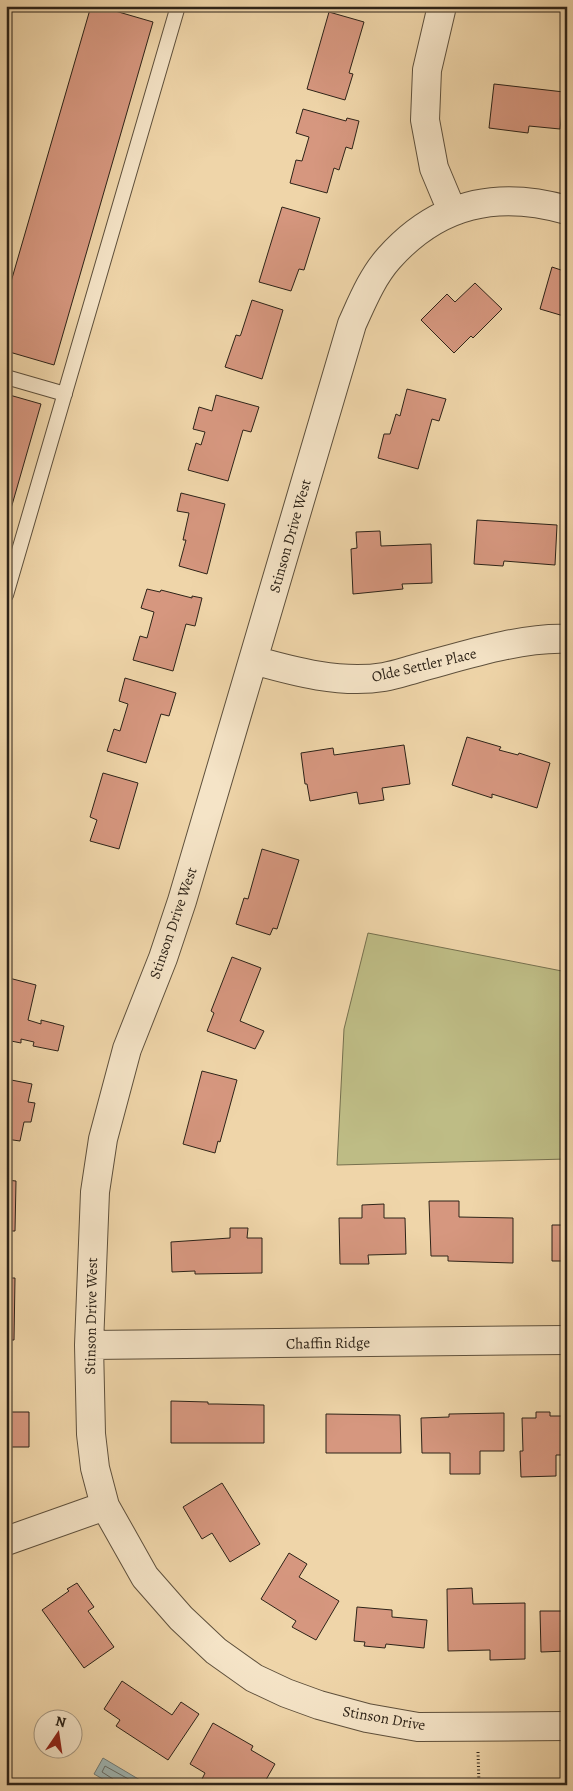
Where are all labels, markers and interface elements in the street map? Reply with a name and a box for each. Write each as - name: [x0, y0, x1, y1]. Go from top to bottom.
- street label: Stinson Drive West: [264, 477, 316, 595]
- street label: Olde Settler Place: [370, 643, 479, 687]
- street label: Stinson Drive West: [144, 864, 202, 982]
- street label: Stinson Drive West: [80, 1257, 102, 1375]
- street label: Chaffin Ridge: [286, 1332, 371, 1354]
- street label: Stinson Drive: [341, 1701, 427, 1735]
- north arrow: [32, 1708, 82, 1758]
- text: N: [54, 1711, 68, 1732]

